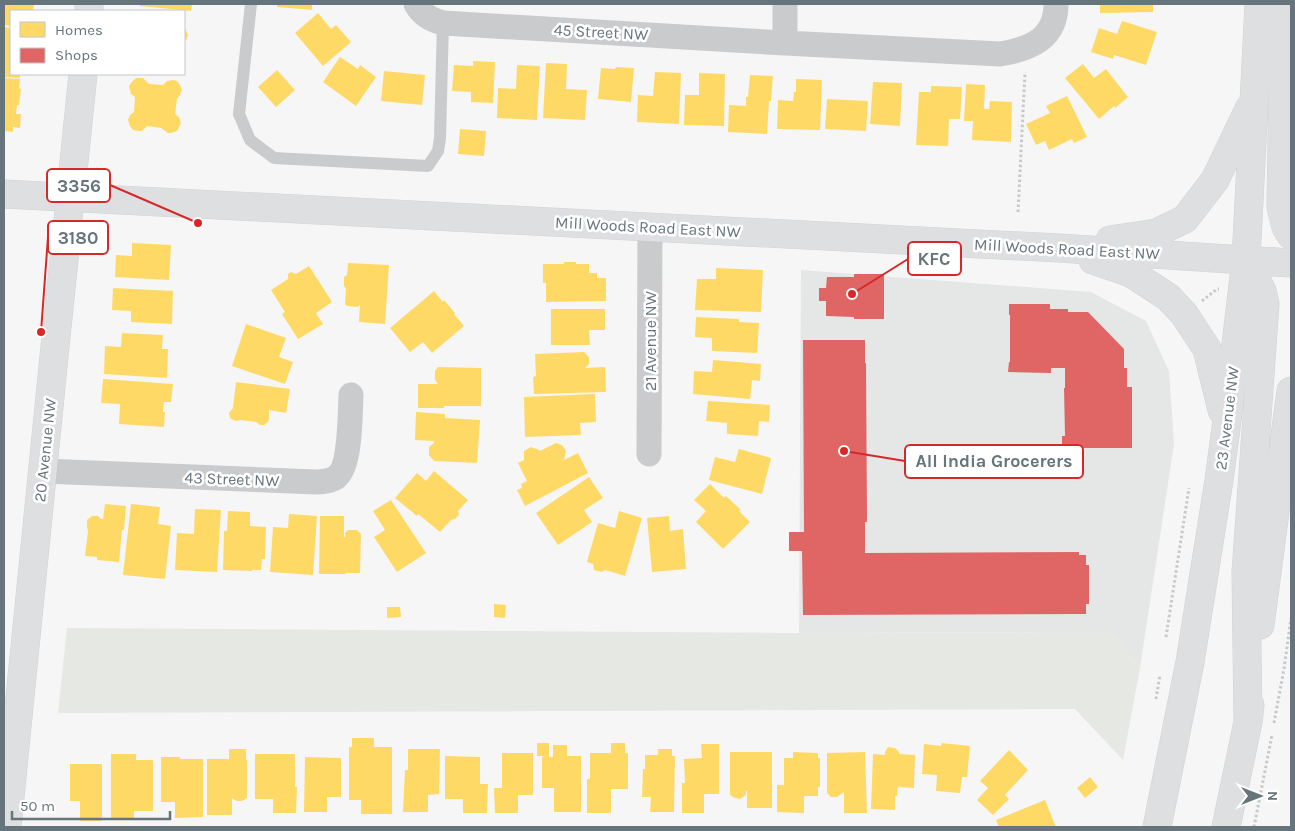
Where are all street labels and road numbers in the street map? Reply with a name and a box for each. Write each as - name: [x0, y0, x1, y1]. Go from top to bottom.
- street label: 45 Street NW: [553, 20, 649, 44]
- street label: Mill Woods Road East NW: [555, 213, 742, 241]
- street label: Mill Woods Road East NW: [974, 235, 1161, 263]
- street label: 21 Avenue NW: [641, 290, 660, 391]
- street label: 23 Avenue NW: [1211, 364, 1243, 471]
- street label: 20 Avenue NW: [30, 396, 60, 503]
- street label: 43 Street NW: [184, 468, 281, 490]

